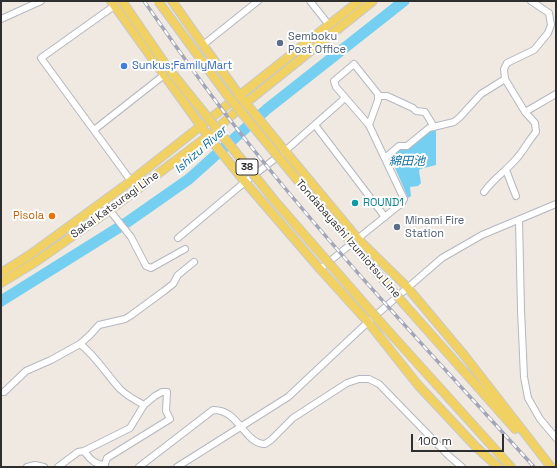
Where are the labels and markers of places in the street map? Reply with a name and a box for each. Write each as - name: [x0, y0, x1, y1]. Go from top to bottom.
- place label: Semboku Post Office: [288, 30, 346, 56]
- marker: Semboku Post Office: [275, 38, 285, 48]
- place label: Sunkus;FamilyMart: [132, 59, 232, 73]
- marker: Sunkus;FamilyMart: [119, 61, 129, 71]
- place label: ROUND1: [363, 196, 404, 210]
- marker: ROUND1: [350, 198, 360, 208]
- place label: Pisola: [13, 209, 44, 223]
- marker: Pisola: [47, 211, 57, 221]
- place label: Minami Fire Station: [405, 214, 464, 240]
- marker: Minami Fire Station: [392, 222, 402, 232]

